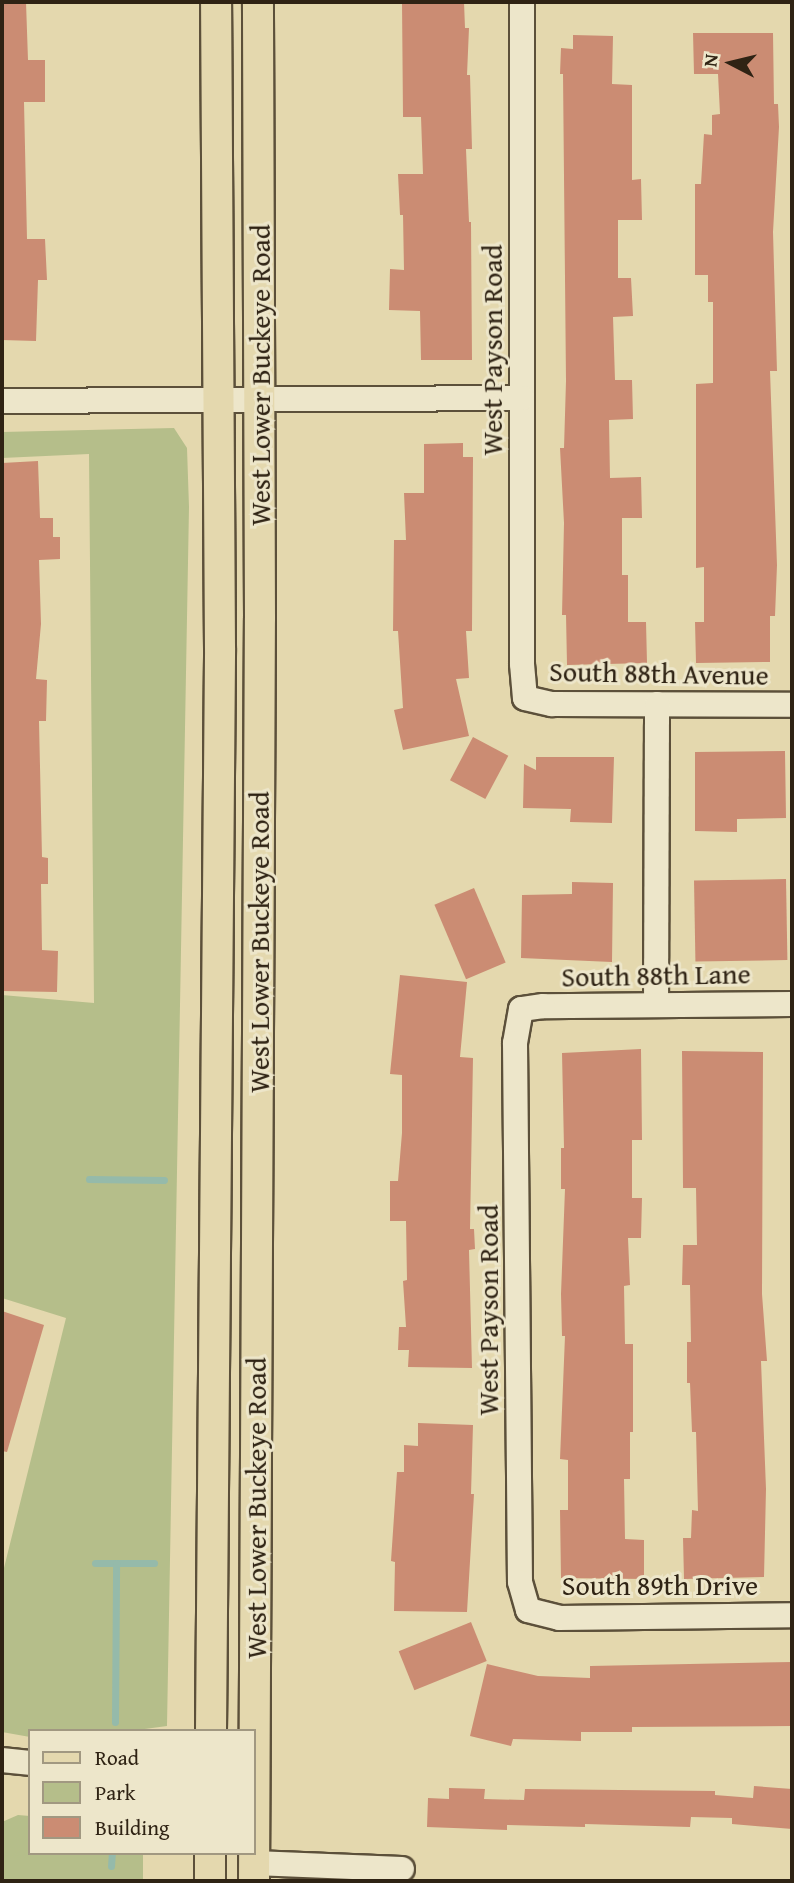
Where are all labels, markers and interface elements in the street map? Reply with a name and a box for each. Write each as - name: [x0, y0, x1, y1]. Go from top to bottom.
- north arrow: [696, 28, 766, 98]
- text: N: [695, 52, 725, 68]
- street label: West Lower Buckeye Road: [243, 224, 277, 526]
- street label: West Payson Road: [475, 244, 509, 456]
- street label: South 88th Avenue: [549, 654, 769, 692]
- street label: West Lower Buckeye Road: [242, 791, 276, 1093]
- street label: South 88th Lane: [561, 957, 751, 993]
- street label: West Payson Road: [471, 1204, 505, 1416]
- street label: West Lower Buckeye Road: [239, 1357, 273, 1659]
- street label: South 89th Drive: [562, 1568, 758, 1602]
- legend: [28, 1729, 256, 1855]
- text: Road: [95, 1742, 139, 1773]
- text: Park: [95, 1777, 136, 1808]
- text: Building: [95, 1812, 169, 1843]

